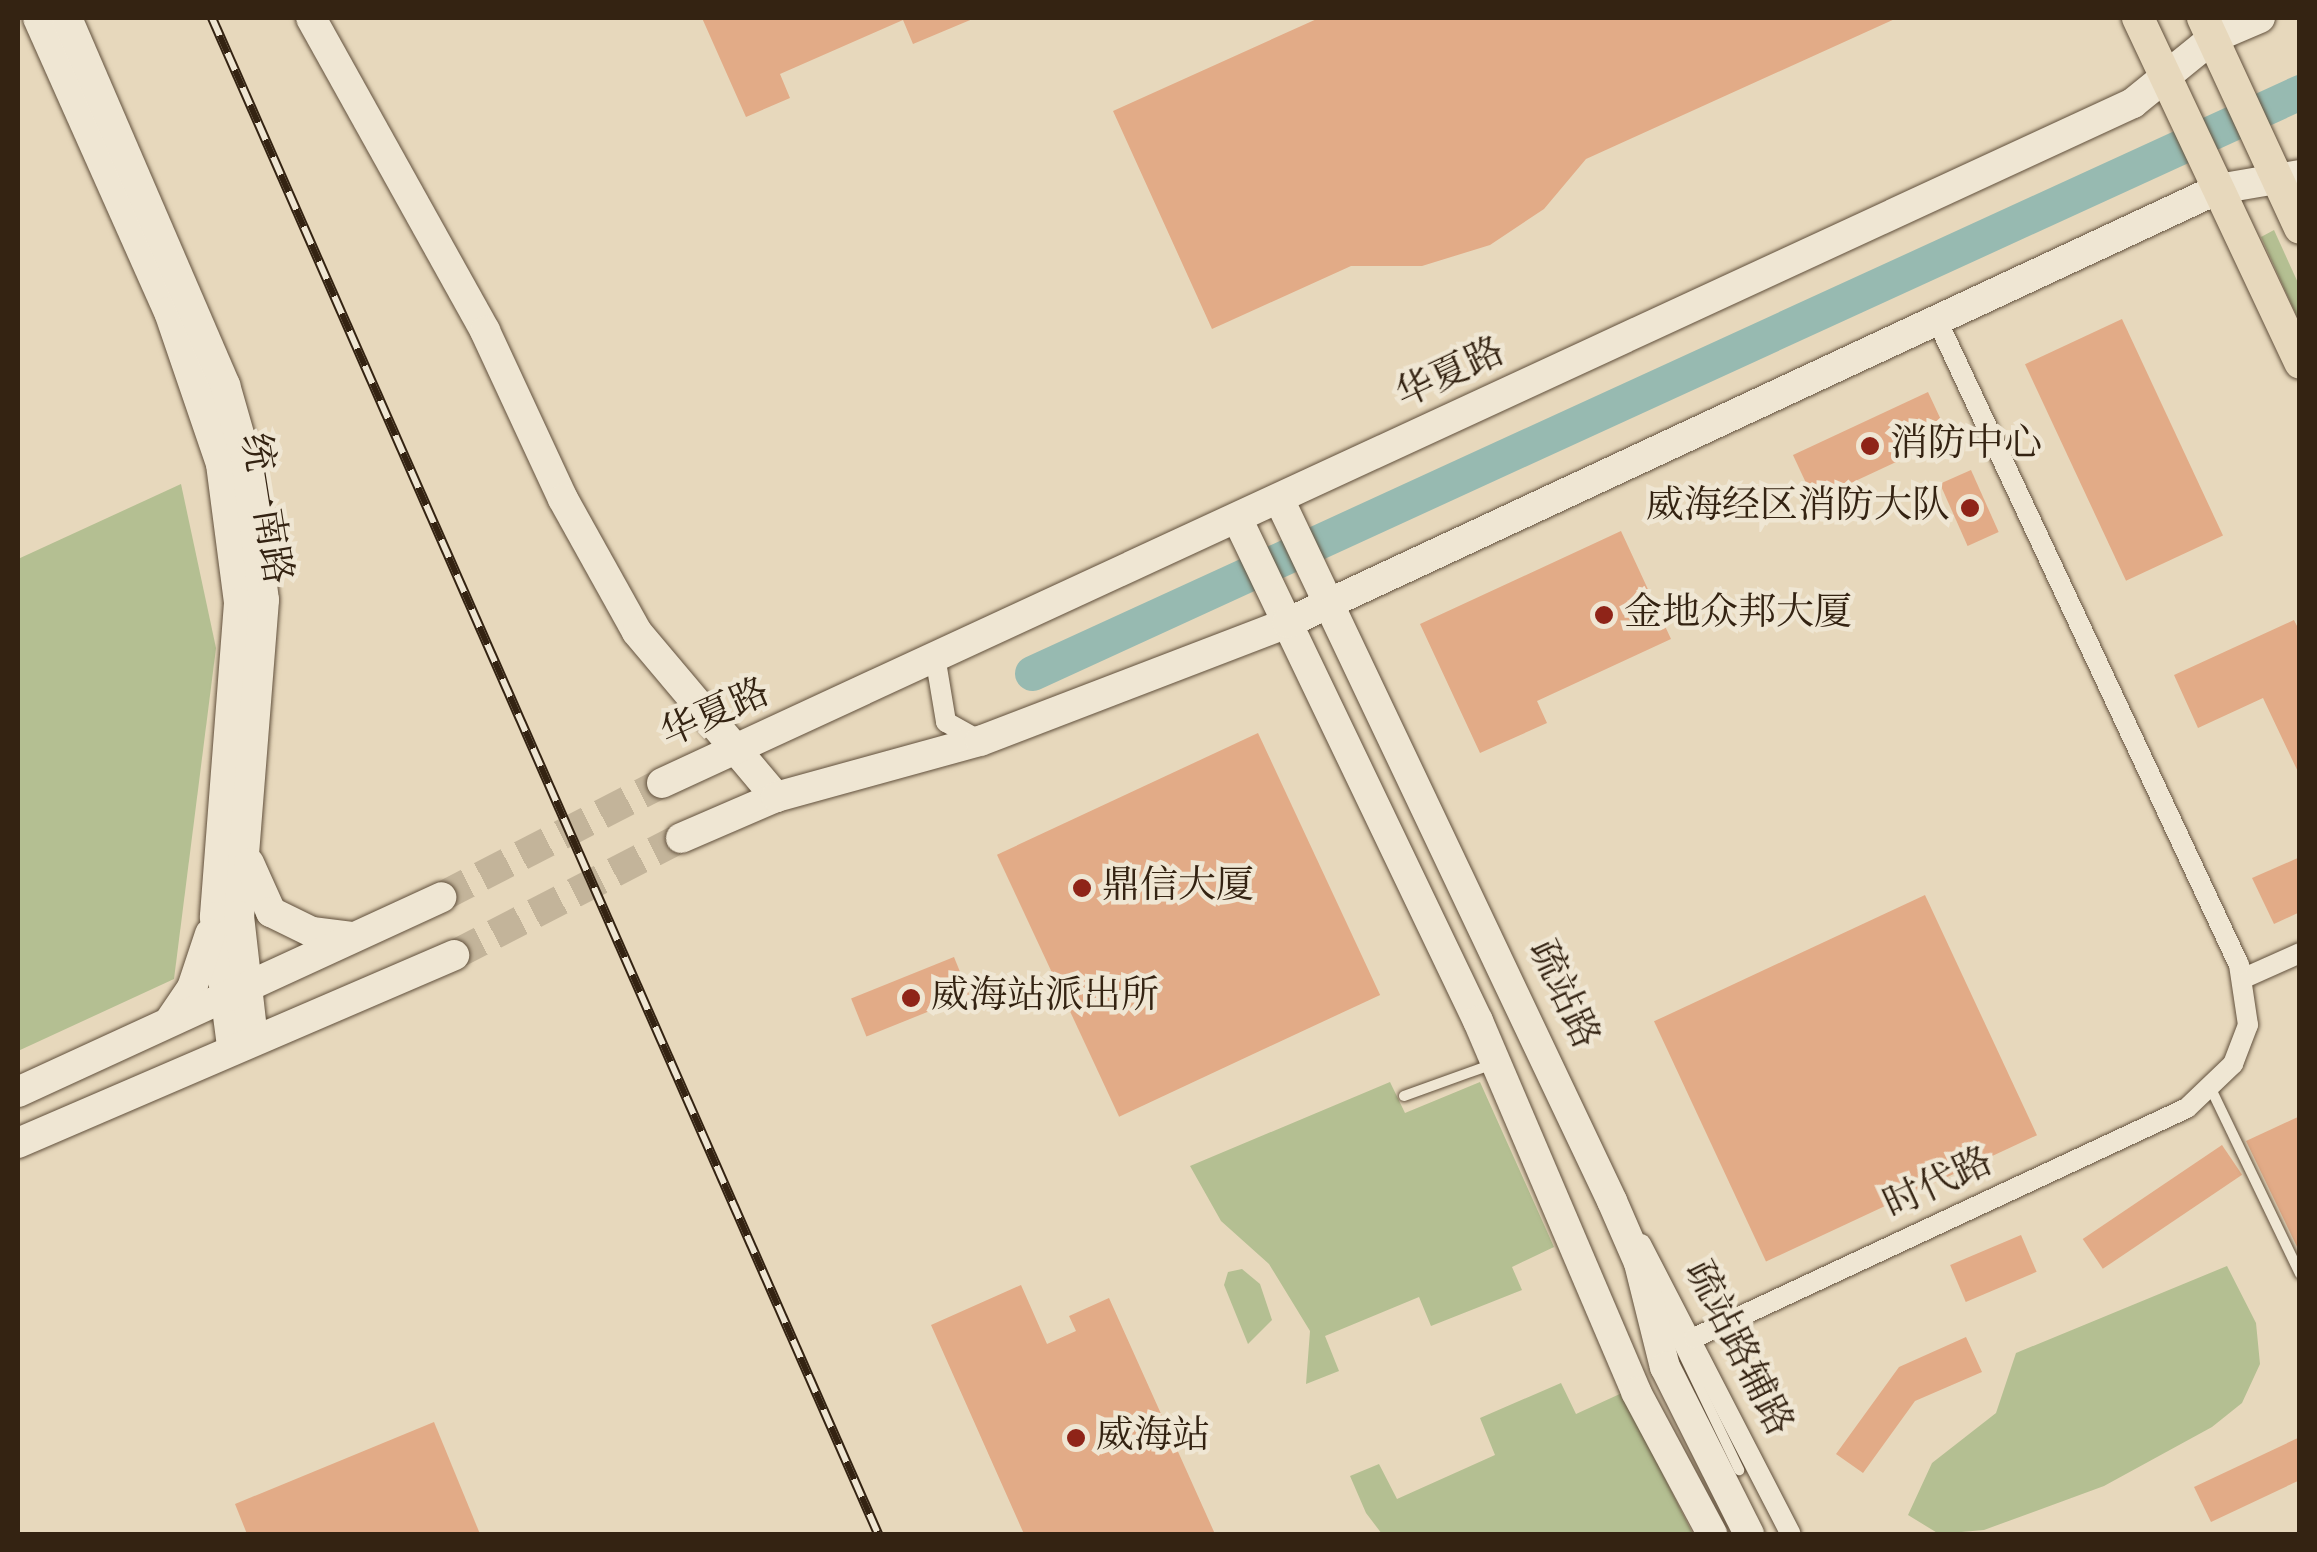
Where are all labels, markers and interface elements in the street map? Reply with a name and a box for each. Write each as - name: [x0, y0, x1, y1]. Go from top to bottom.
- street label: 华夏路: [1390, 330, 1512, 420]
- place label: 消防中心: [1890, 423, 2042, 469]
- street label: 统一南路: [230, 430, 298, 588]
- marker: 消防中心: [1859, 435, 1881, 457]
- place label: 威海经区消防大队: [1646, 485, 1950, 531]
- marker: 威海经区消防大队: [1959, 497, 1981, 519]
- place label: 金地众邦大厦: [1624, 592, 1852, 638]
- marker: 金地众邦大厦: [1593, 604, 1615, 626]
- street label: 华夏路: [655, 671, 777, 759]
- place label: 鼎信大厦: [1102, 865, 1254, 911]
- marker: 鼎信大厦: [1071, 877, 1093, 899]
- street label: 疏站路: [1517, 934, 1607, 1056]
- place label: 威海站派出所: [931, 975, 1159, 1021]
- marker: 威海站派出所: [900, 987, 922, 1009]
- street label: 时代路: [1878, 1140, 2000, 1230]
- street label: 疏站路辅路: [1674, 1254, 1800, 1444]
- place label: 威海站: [1096, 1415, 1210, 1461]
- marker: 威海站: [1065, 1427, 1087, 1449]

